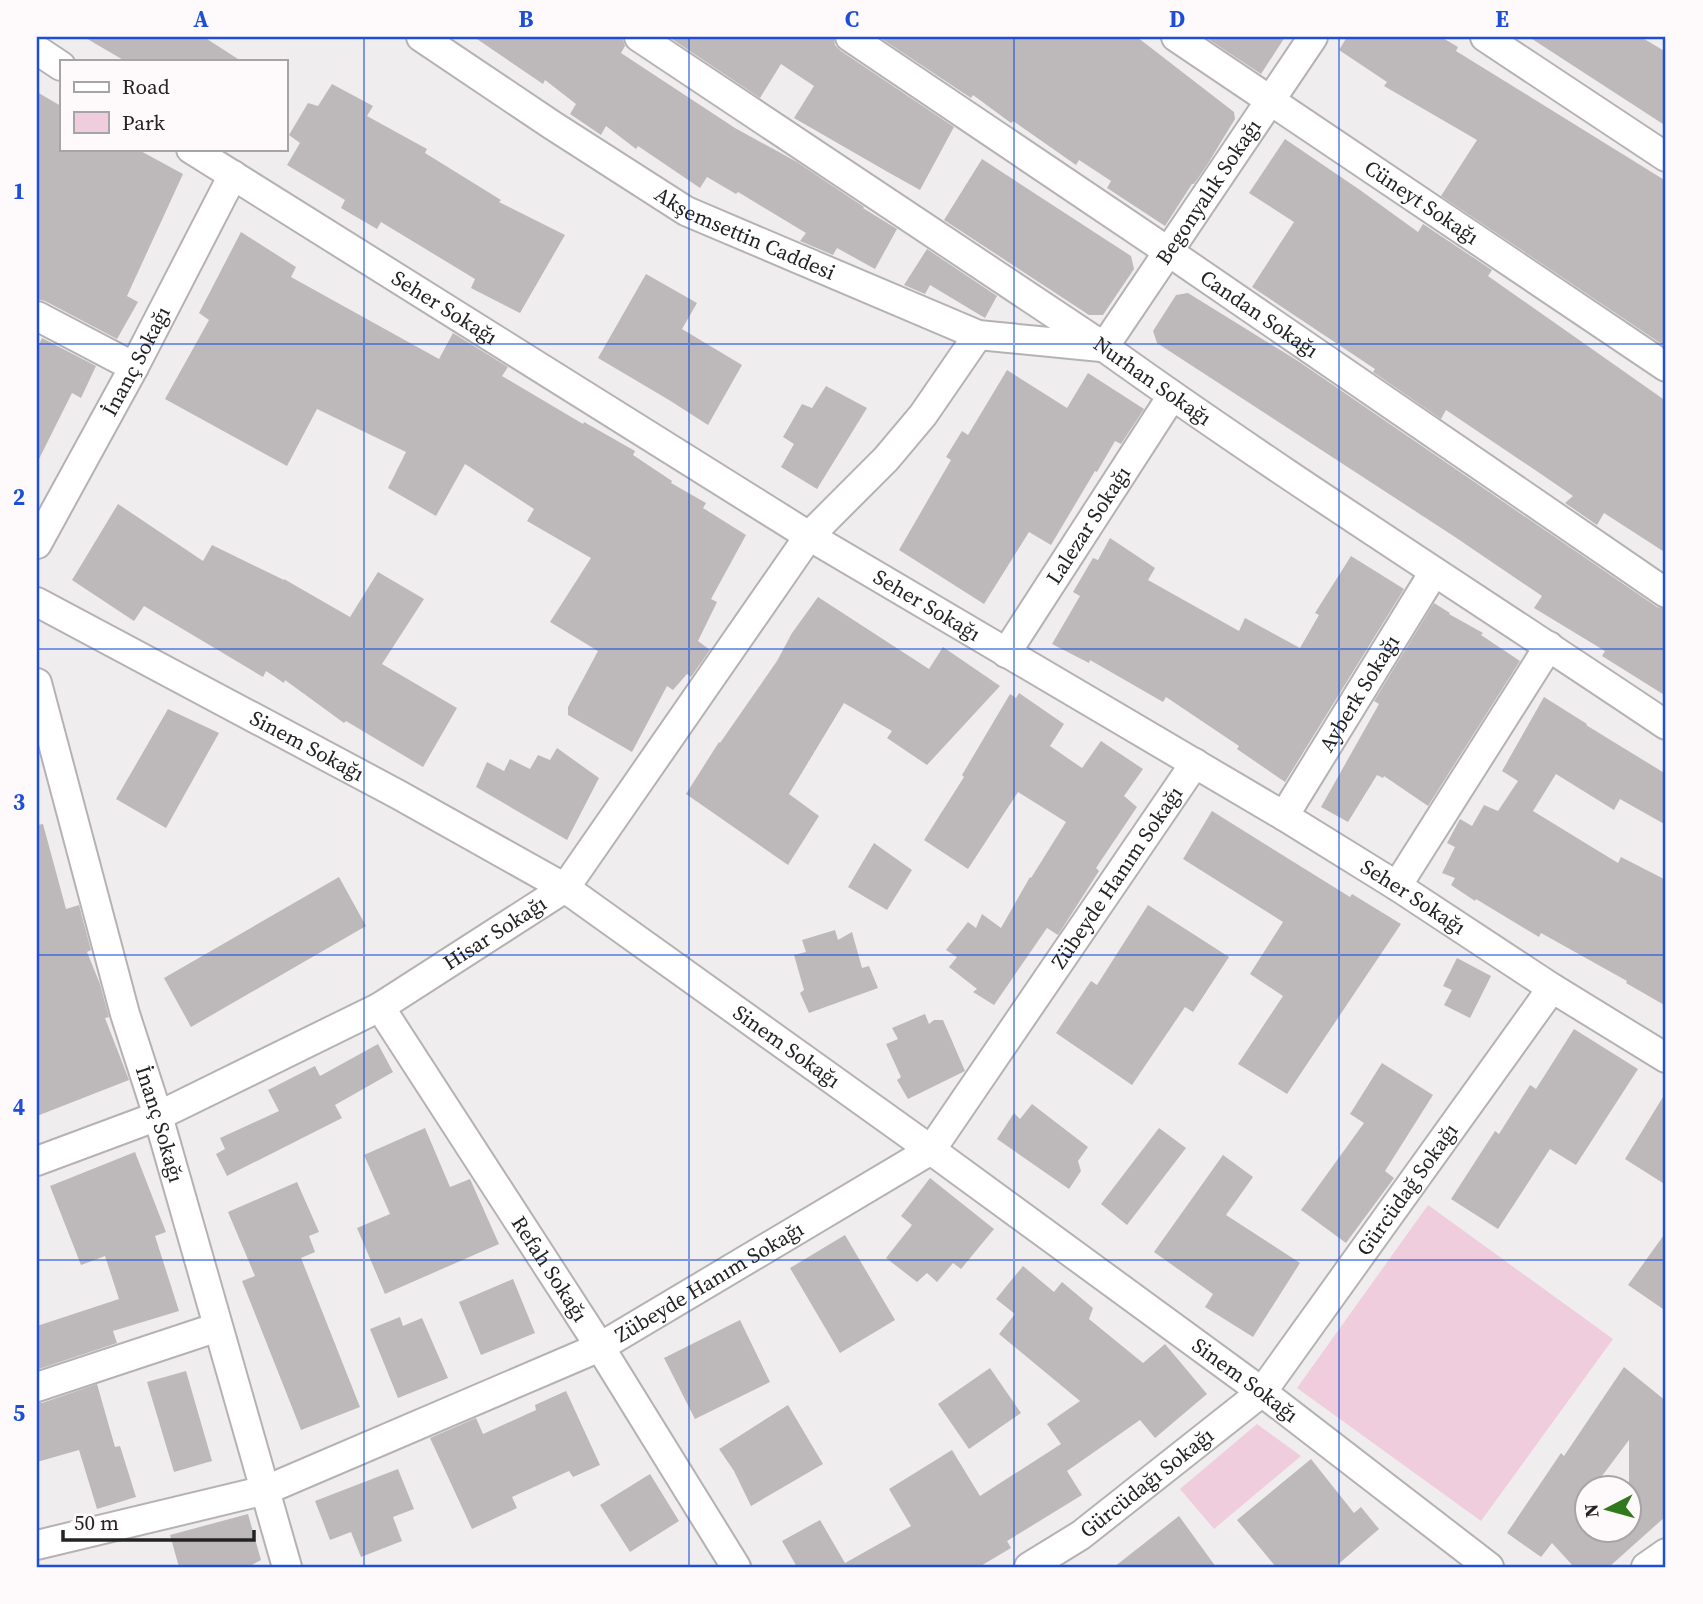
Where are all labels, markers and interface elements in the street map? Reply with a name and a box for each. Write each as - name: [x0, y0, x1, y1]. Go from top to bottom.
- text: A: [193, 3, 209, 35]
- text: B: [519, 3, 534, 35]
- text: C: [845, 3, 859, 35]
- text: D: [1169, 3, 1185, 35]
- text: E: [1495, 3, 1509, 35]
- legend: [60, 60, 287, 150]
- text: Road: [122, 72, 170, 101]
- text: Park: [122, 108, 166, 137]
- street label: Begonyalık Sokağı: [1149, 113, 1268, 270]
- street label: Cüneyt Sokağı: [1359, 153, 1485, 251]
- text: 1: [13, 175, 25, 207]
- street label: Akşemsettin Caddesi: [649, 180, 840, 287]
- street label: Seher Sokağı: [386, 263, 503, 351]
- street label: Candan Sokağı: [1194, 263, 1324, 364]
- street label: İnanç Sokağı: [95, 301, 177, 421]
- street label: Nurhan Sokağı: [1088, 329, 1217, 432]
- street label: Lalezar Sokağı: [1039, 460, 1137, 590]
- text: 2: [13, 481, 25, 513]
- street label: Seher Sokağı: [868, 562, 986, 648]
- street label: Ayberk Sokağı: [1312, 629, 1406, 757]
- street label: Sinem Sokağı: [245, 703, 369, 788]
- street label: Zübeyde Hanım Sokağı: [1044, 780, 1189, 974]
- text: 3: [13, 786, 25, 818]
- street label: Seher Sokağı: [1355, 852, 1472, 941]
- street label: Hisar Sokağı: [437, 889, 552, 977]
- street label: Sinem Sokağı: [727, 998, 846, 1095]
- street label: İnanç Sokağı: [129, 1062, 191, 1186]
- text: 4: [13, 1091, 25, 1123]
- street label: Gürcüdağ Sokağı: [1349, 1117, 1464, 1261]
- street label: Refah Sokağı: [505, 1210, 595, 1327]
- street label: Zübeyde Hanım Sokağı: [609, 1214, 809, 1349]
- street label: Sinem Sokağı: [1186, 1331, 1305, 1429]
- text: 5: [13, 1397, 25, 1429]
- street label: Gürcüdağı Sokağı: [1074, 1421, 1220, 1544]
- north arrow: [1574, 1474, 1644, 1544]
- scale bar: [63, 1499, 254, 1543]
- text: N: [1577, 1502, 1605, 1519]
- text: 50 m: [74, 1508, 119, 1537]

